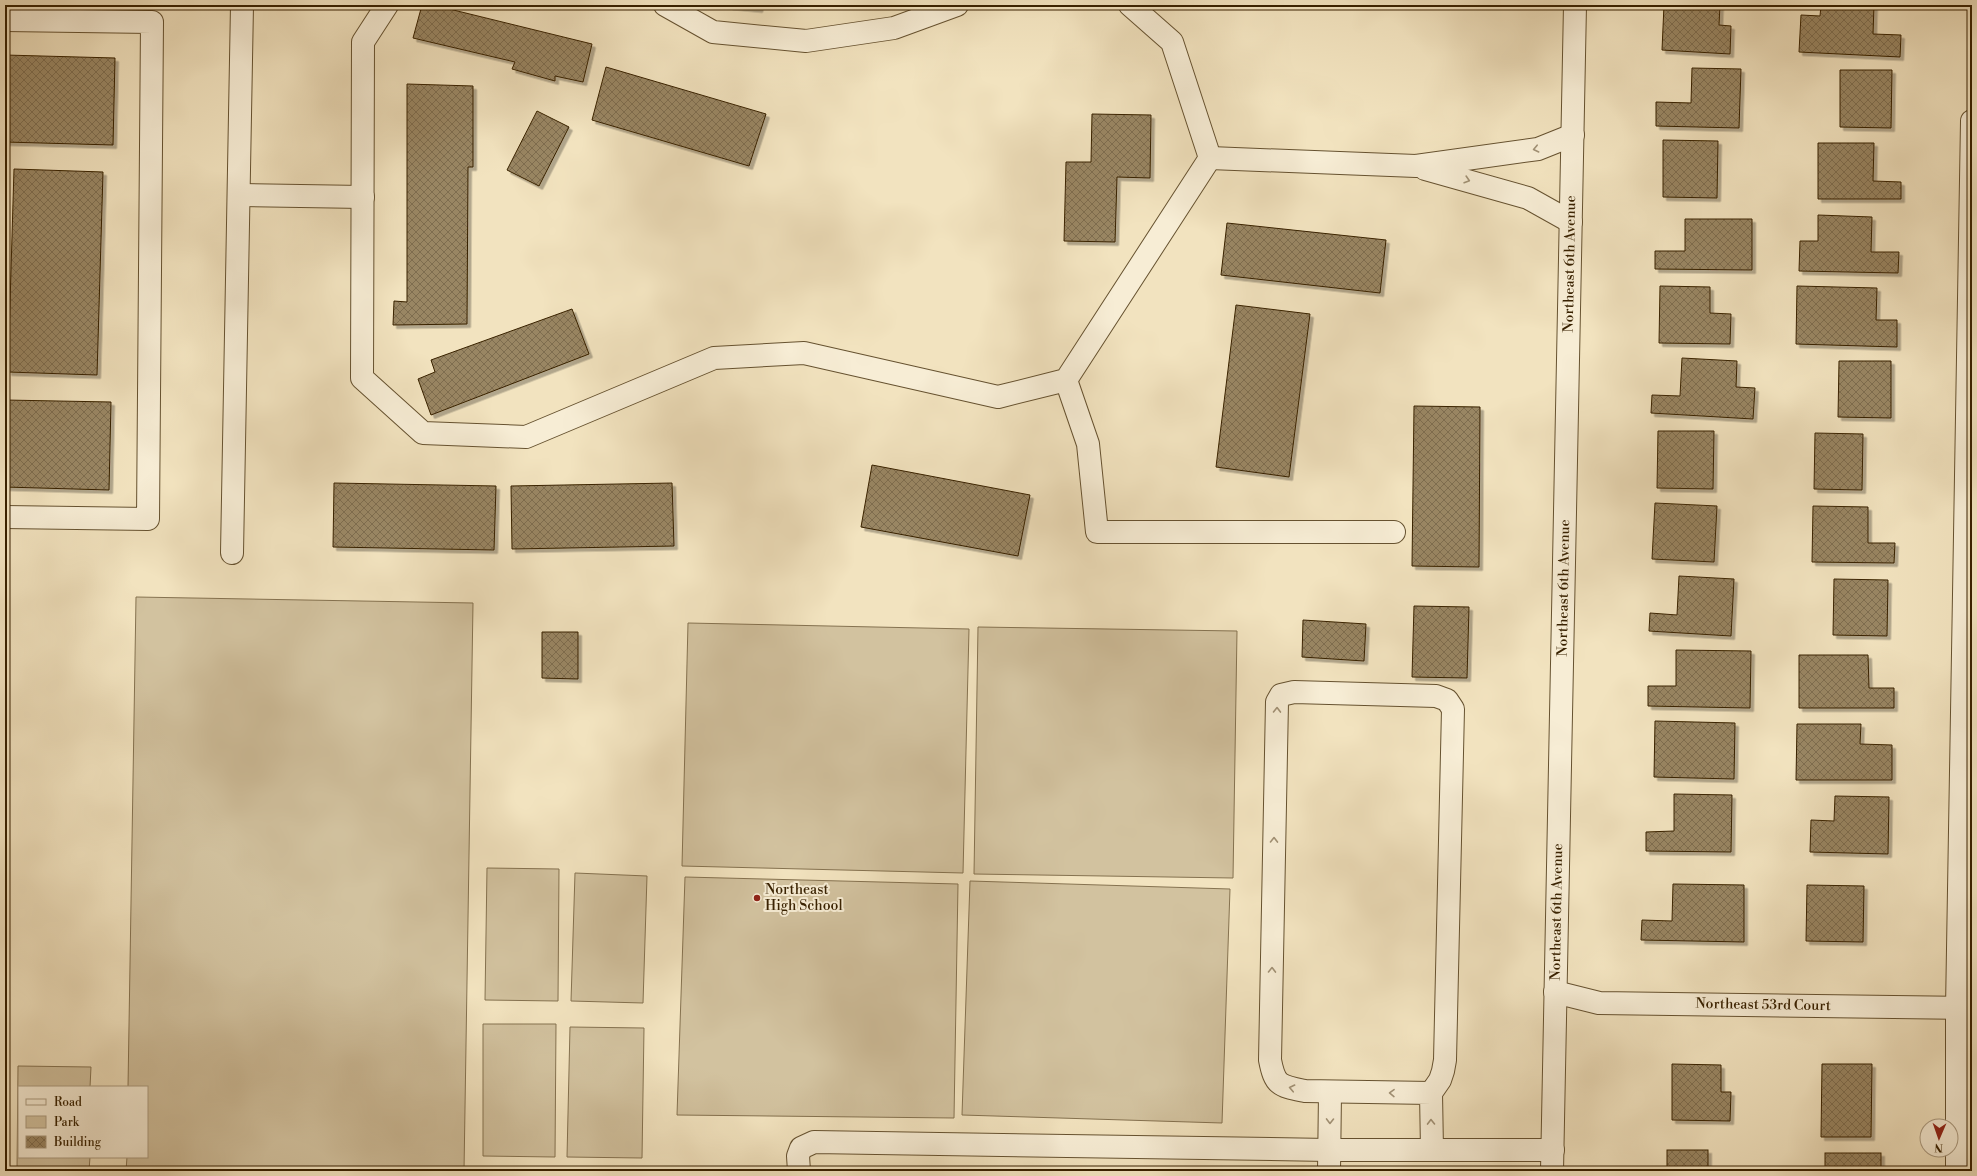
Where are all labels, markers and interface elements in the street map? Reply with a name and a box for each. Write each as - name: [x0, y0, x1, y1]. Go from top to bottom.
- one-way arrow: [1533, 144, 1539, 152]
- one-way arrow: [1463, 175, 1470, 184]
- street label: Northeast 6th Avenue: [1560, 195, 1580, 333]
- street label: Northeast 6th Avenue: [1554, 519, 1574, 657]
- one-way arrow: [1273, 707, 1281, 713]
- one-way arrow: [1270, 837, 1278, 843]
- street label: Northeast 6th Avenue: [1547, 843, 1567, 981]
- place label: Northeast High School: [765, 881, 843, 915]
- marker: Northeast High School: [752, 893, 762, 903]
- one-way arrow: [1268, 967, 1276, 973]
- street label: Northeast 53rd Court: [1695, 995, 1831, 1015]
- one-way arrow: [1288, 1085, 1295, 1093]
- legend: [18, 1086, 148, 1158]
- one-way arrow: [1389, 1089, 1395, 1097]
- text: Road: [54, 1095, 82, 1110]
- text: Park: [54, 1115, 80, 1130]
- one-way arrow: [1326, 1118, 1334, 1124]
- north arrow: [1919, 1118, 1959, 1158]
- one-way arrow: [1427, 1119, 1436, 1125]
- text: Building: [53, 1135, 102, 1150]
- text: N: [1934, 1140, 1943, 1154]

